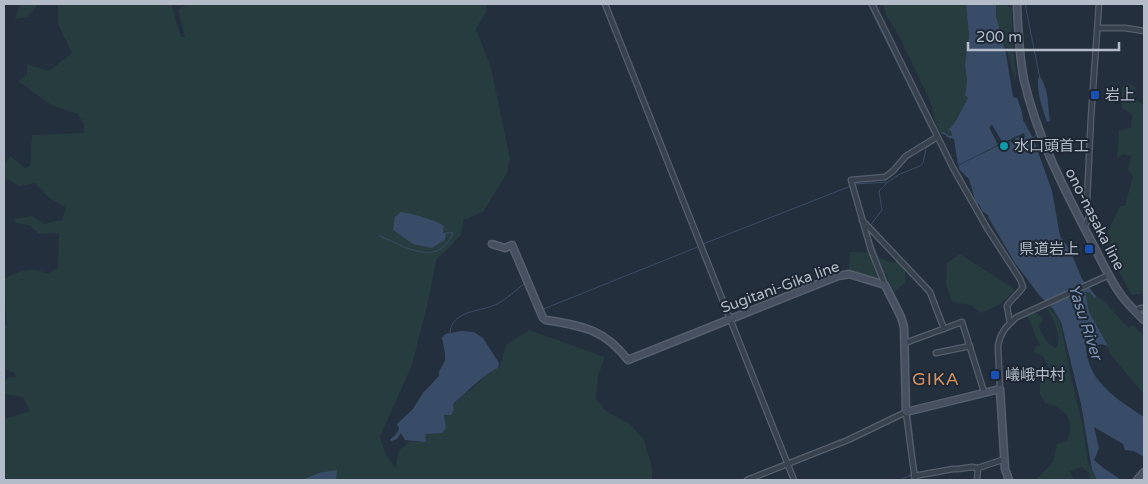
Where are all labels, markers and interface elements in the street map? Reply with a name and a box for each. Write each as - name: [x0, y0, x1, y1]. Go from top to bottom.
- scale bar: [968, 20, 1119, 52]
- text: 200 m: [976, 28, 1022, 46]
- place label: 岩上: [1105, 86, 1135, 104]
- marker: 岩上: [1089, 89, 1101, 101]
- place label: 水口頭首工: [1014, 137, 1089, 155]
- marker: 水口頭首工: [998, 140, 1010, 152]
- street label: ono-nasaka line: [1062, 165, 1128, 273]
- place label: 県道岩上: [1019, 240, 1079, 258]
- marker: 県道岩上: [1083, 243, 1095, 255]
- street label: Sugitani-Gika line: [718, 257, 842, 317]
- water label: Yasu River: [1063, 282, 1107, 364]
- place label: 嶬峨中村: [1005, 366, 1065, 384]
- district label: GIKA: [912, 368, 960, 390]
- marker: 嶬峨中村: [989, 369, 1001, 381]

